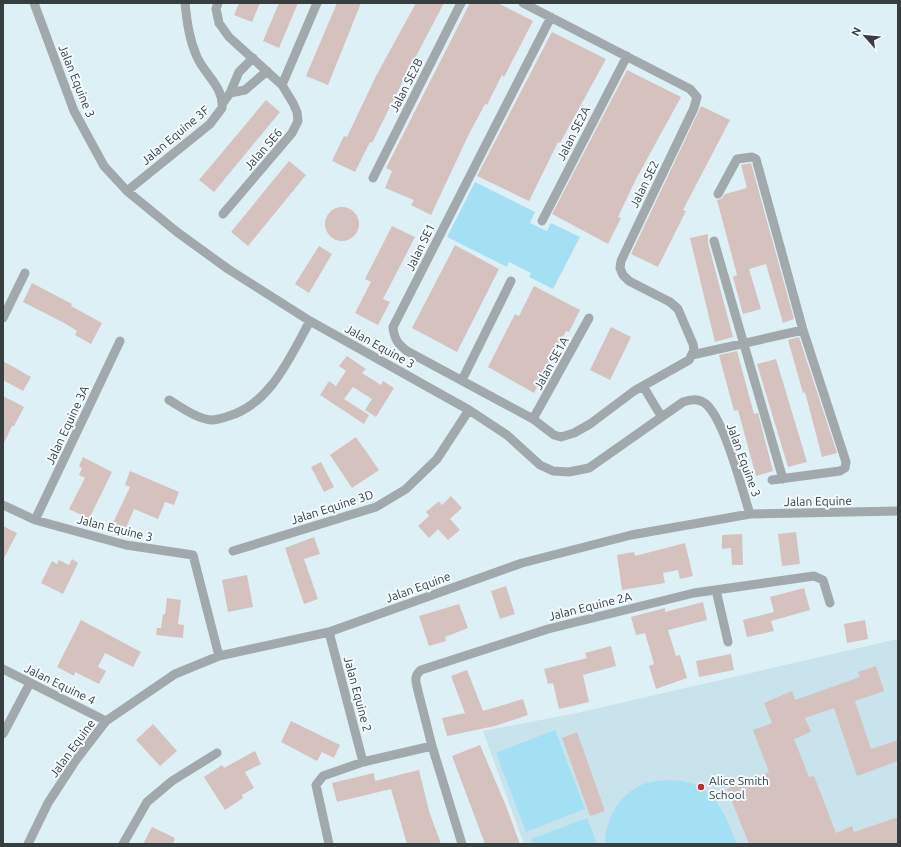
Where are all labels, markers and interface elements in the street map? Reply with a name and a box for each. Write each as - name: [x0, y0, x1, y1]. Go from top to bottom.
- north arrow: [845, 16, 885, 56]
- text: N: [849, 25, 863, 38]
- street label: Jalan Equine 3: [56, 43, 98, 119]
- street label: Jalan SE2B: [387, 56, 425, 114]
- street label: Jalan Equine 3F: [139, 103, 211, 167]
- street label: Jalan SE2A: [554, 104, 592, 162]
- street label: Jalan SE6: [241, 125, 285, 172]
- street label: Jalan SE2: [627, 158, 661, 210]
- street label: Jalan SE1: [403, 221, 437, 273]
- street label: Jalan Equine 3: [343, 322, 417, 370]
- street label: Jalan SE1A: [531, 334, 571, 392]
- street label: Jalan Equine 3A: [43, 383, 91, 466]
- street label: Jalan Equine 3: [725, 421, 763, 499]
- street label: Jalan Equine 3D: [289, 488, 375, 526]
- street label: Jalan Equine: [784, 494, 852, 508]
- street label: Jalan Equine 3: [76, 512, 154, 544]
- street label: Jalan Equine: [384, 569, 452, 605]
- street label: Jalan Equine 2A: [547, 589, 633, 623]
- street label: Jalan Equine 2: [342, 655, 374, 733]
- street label: Jalan Equine 4: [22, 661, 98, 707]
- street label: Jalan Equine: [47, 717, 97, 779]
- place label: Alice Smith School: [709, 774, 769, 801]
- marker: Alice Smith School: [696, 782, 706, 792]

